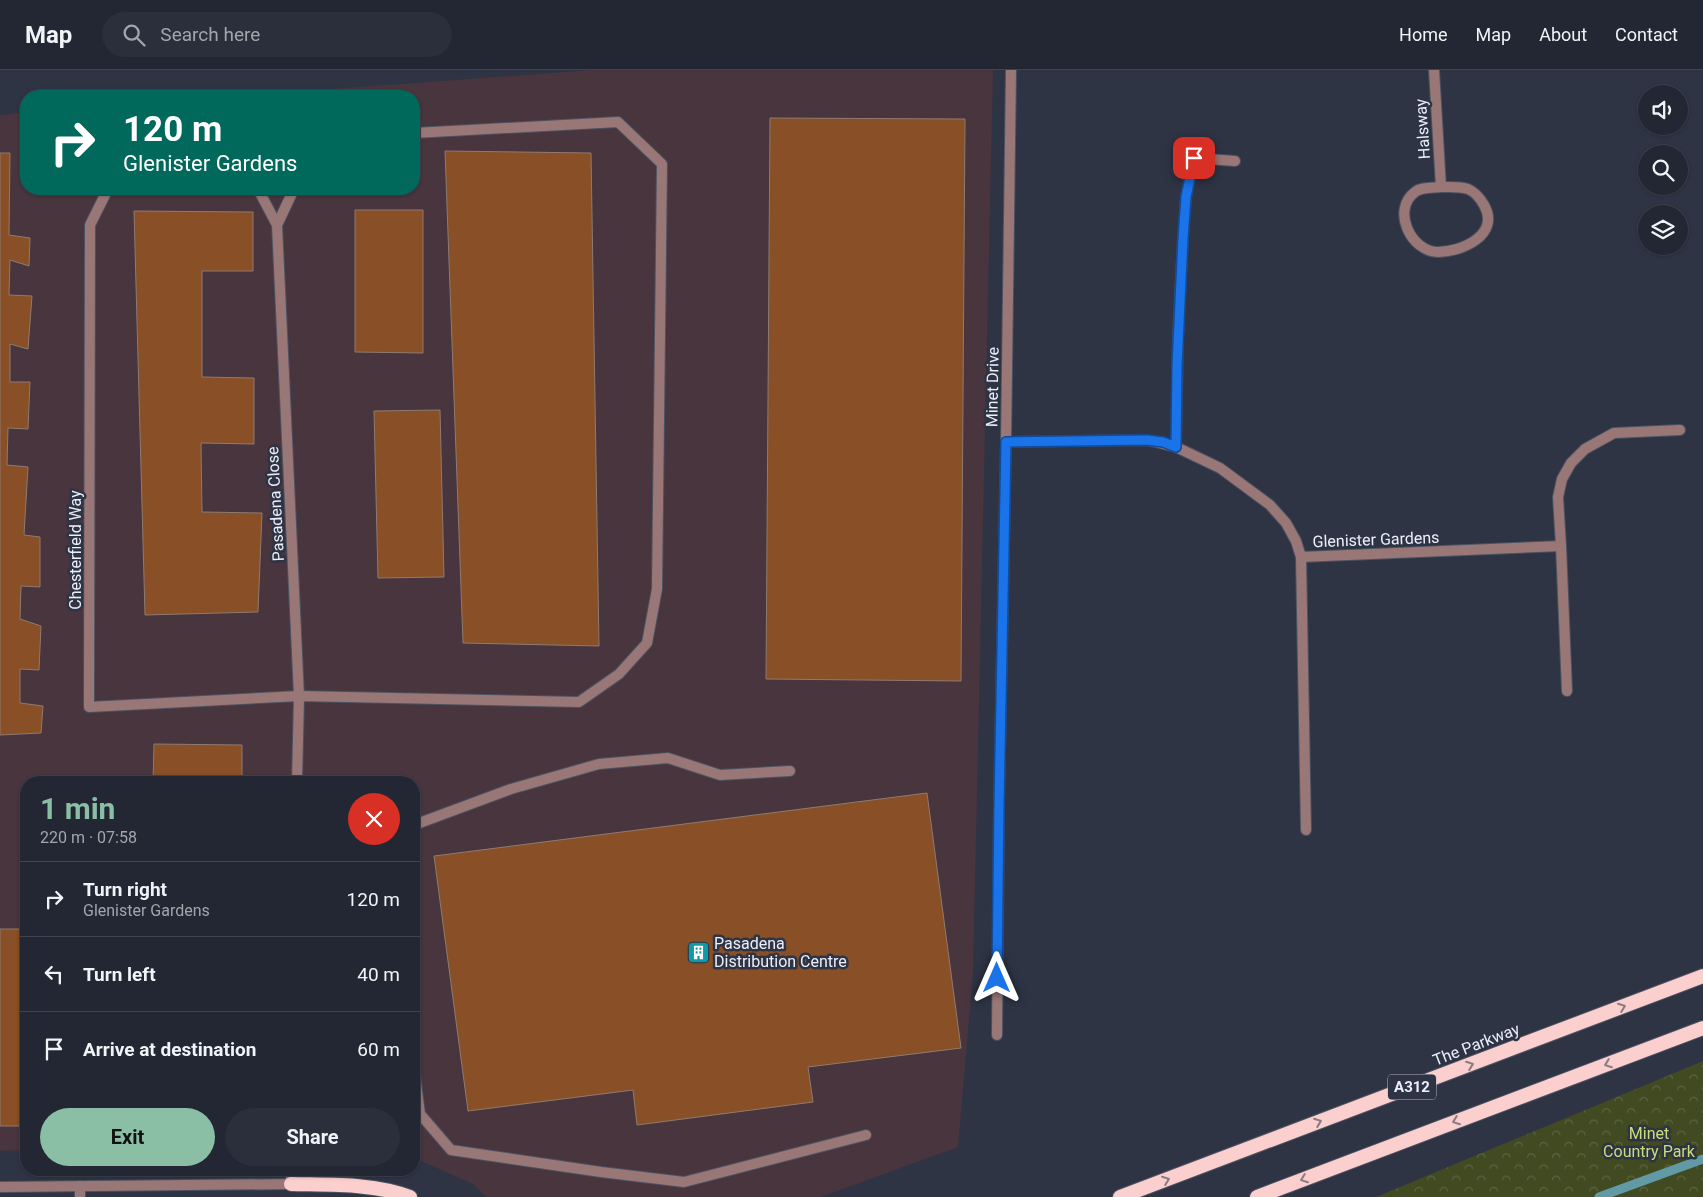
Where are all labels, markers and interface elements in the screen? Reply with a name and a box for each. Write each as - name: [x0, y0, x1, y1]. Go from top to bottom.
- search box: [102, 12, 452, 57]
- text: Map: [25, 21, 72, 49]
- icon: search: [120, 21, 148, 49]
- text: Search here: [160, 23, 260, 46]
- text: Home: [1399, 24, 1448, 45]
- text: Map: [1476, 24, 1511, 45]
- text: About: [1539, 24, 1587, 45]
- text: Contact: [1615, 24, 1678, 45]
- map controls: [1638, 85, 1688, 255]
- button: sound: [1638, 85, 1688, 135]
- street label: Halsway: [1411, 98, 1434, 160]
- text: 120 m: [123, 109, 222, 150]
- icon: right: [40, 110, 105, 175]
- pin: [1173, 137, 1215, 179]
- icon: arrive: [1180, 144, 1208, 172]
- button: search: [1638, 145, 1688, 195]
- text: Glenister Gardens: [123, 151, 297, 176]
- button: layers: [1638, 205, 1688, 255]
- street label: Minet Drive: [982, 347, 1003, 427]
- street label: Pasadena Close: [263, 446, 288, 562]
- street label: Chesterfield Way: [66, 490, 85, 610]
- street label: Glenister Gardens: [1312, 528, 1440, 551]
- text: 1 min: [40, 791, 115, 826]
- button: close: [348, 793, 400, 845]
- text: 220 m · 07:58: [40, 828, 137, 847]
- text: Turn right: [83, 878, 167, 901]
- icon: right: [40, 885, 68, 913]
- text: 120 m: [347, 888, 400, 911]
- text: Glenister Gardens: [83, 901, 210, 920]
- place label: Pasadena Distribution Centre: [714, 934, 847, 971]
- building icon: Pasadena Distribution Centre: [686, 940, 710, 964]
- position arrow: [970, 951, 1022, 1003]
- icon: left: [40, 960, 68, 988]
- text: Turn left: [83, 963, 156, 986]
- text: 40 m: [357, 963, 400, 986]
- one-way arrow: [1617, 1003, 1625, 1013]
- street label: The Parkway: [1430, 1019, 1523, 1070]
- icon: arrive: [40, 1035, 68, 1063]
- text: Arrive at destination: [83, 1038, 256, 1061]
- text: 60 m: [357, 1038, 400, 1061]
- one-way arrow: [1605, 1058, 1613, 1068]
- one-way arrow: [1465, 1060, 1474, 1071]
- road number: A312: [1388, 1074, 1436, 1100]
- button: Exit: [40, 1108, 215, 1166]
- button: Share: [225, 1108, 400, 1166]
- one-way arrow: [1453, 1116, 1461, 1126]
- one-way arrow: [1313, 1118, 1322, 1128]
- park label: Minet Country Park: [1603, 1124, 1696, 1161]
- one-way arrow: [1301, 1173, 1309, 1183]
- one-way arrow: [1161, 1176, 1170, 1186]

